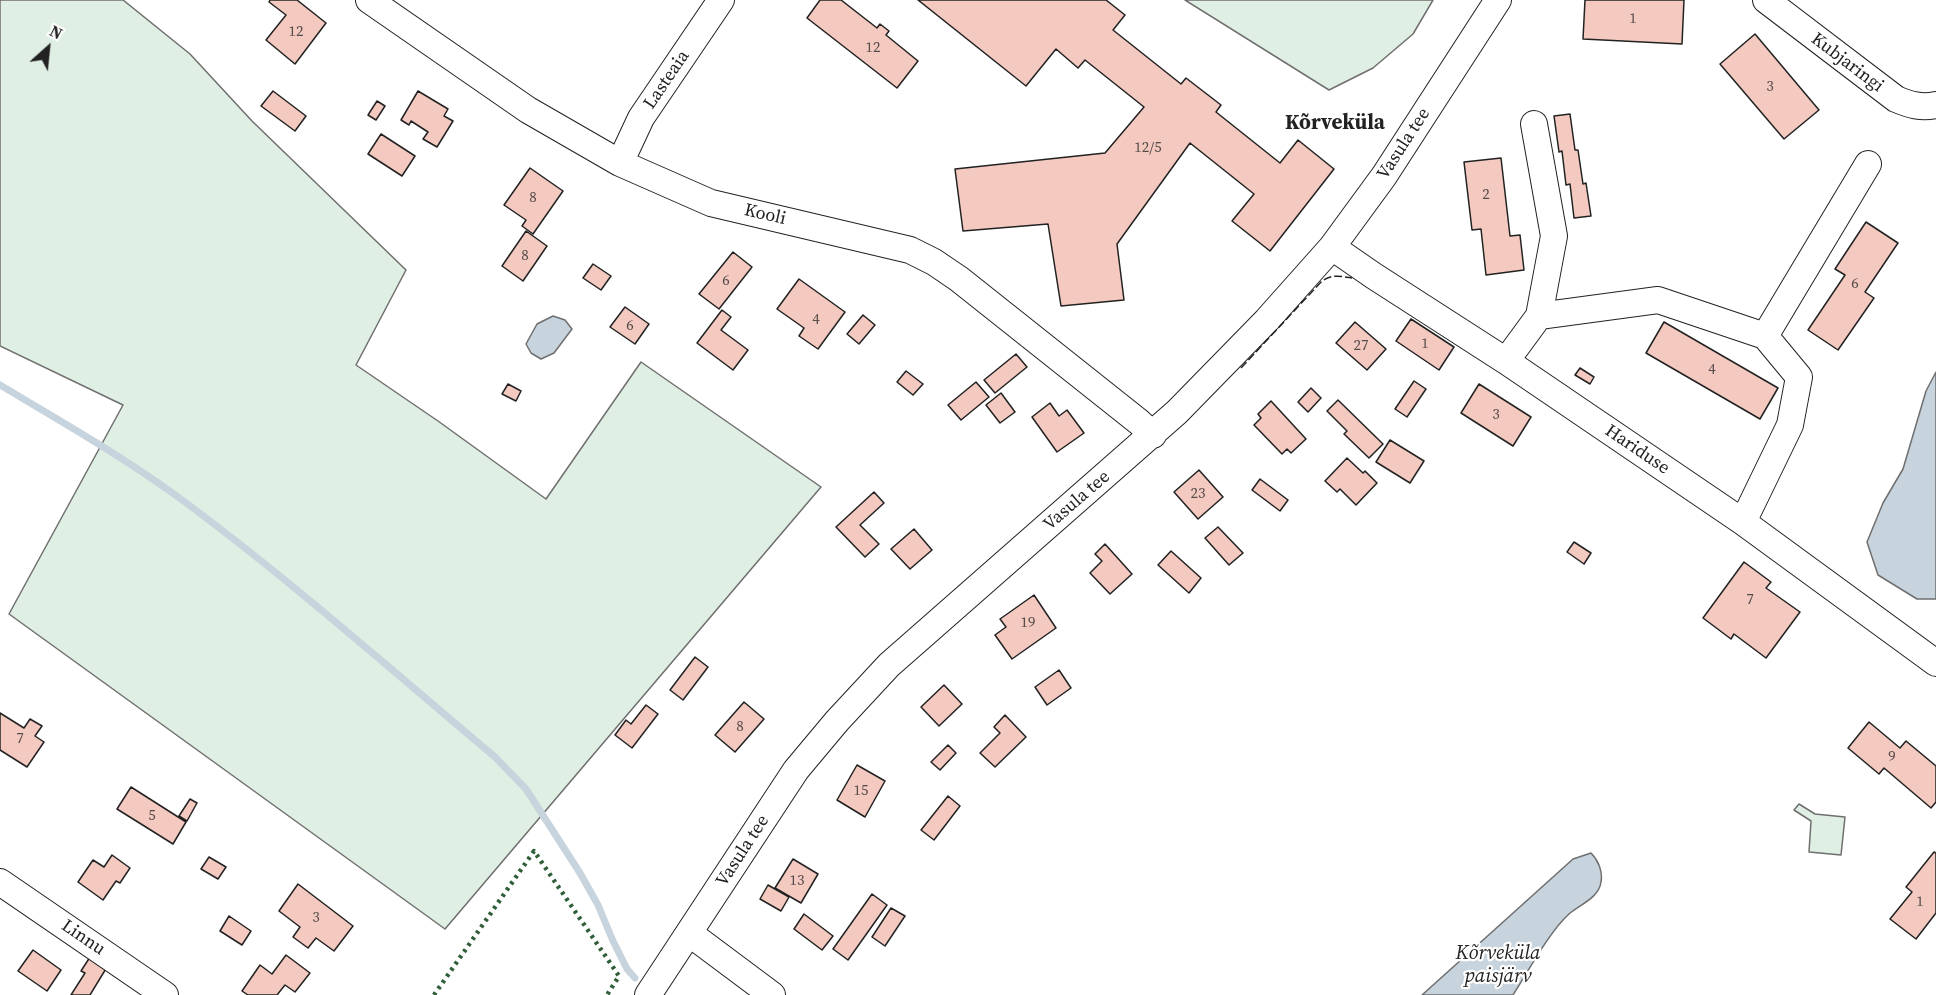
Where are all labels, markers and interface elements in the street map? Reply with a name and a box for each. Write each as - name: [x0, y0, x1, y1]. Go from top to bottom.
- house number: 1: [1629, 10, 1637, 28]
- north arrow: [18, 18, 78, 78]
- text: N: [46, 20, 66, 44]
- house number: 12: [289, 23, 303, 41]
- street label: Kubjaringi: [1807, 29, 1887, 97]
- house number: 12: [866, 39, 880, 57]
- street label: Lasteaia: [640, 47, 694, 113]
- house number: 3: [1766, 78, 1774, 96]
- street label: Vasula tee: [1373, 104, 1435, 184]
- district label: Kõrveküla: [1285, 111, 1385, 137]
- house number: 12/5: [1134, 139, 1162, 157]
- house number: 2: [1482, 186, 1490, 204]
- house number: 8: [529, 189, 537, 207]
- street label: Kooli: [742, 200, 788, 230]
- house number: 8: [521, 247, 529, 265]
- house number: 6: [722, 272, 730, 290]
- house number: 6: [1851, 275, 1859, 293]
- house number: 4: [812, 311, 820, 329]
- house number: 6: [626, 317, 634, 335]
- house number: 1: [1421, 335, 1429, 353]
- house number: 27: [1354, 337, 1368, 355]
- house number: 4: [1708, 361, 1716, 379]
- house number: 3: [1492, 406, 1500, 424]
- street label: Hariduse: [1601, 421, 1673, 479]
- street label: Vasula tee: [1039, 466, 1115, 536]
- house number: 23: [1191, 485, 1205, 503]
- house number: 7: [1746, 591, 1754, 609]
- house number: 19: [1021, 614, 1035, 632]
- house number: 8: [736, 718, 744, 736]
- house number: 7: [16, 730, 24, 748]
- house number: 9: [1888, 748, 1896, 766]
- house number: 15: [854, 782, 868, 800]
- house number: 5: [148, 807, 156, 825]
- street label: Vasula tee: [712, 811, 774, 891]
- house number: 13: [790, 872, 804, 890]
- house number: 1: [1916, 893, 1924, 911]
- house number: 3: [312, 909, 320, 927]
- street label: Linnu: [57, 916, 109, 960]
- water label: Kõrveküla paisjärv: [1456, 942, 1540, 989]

